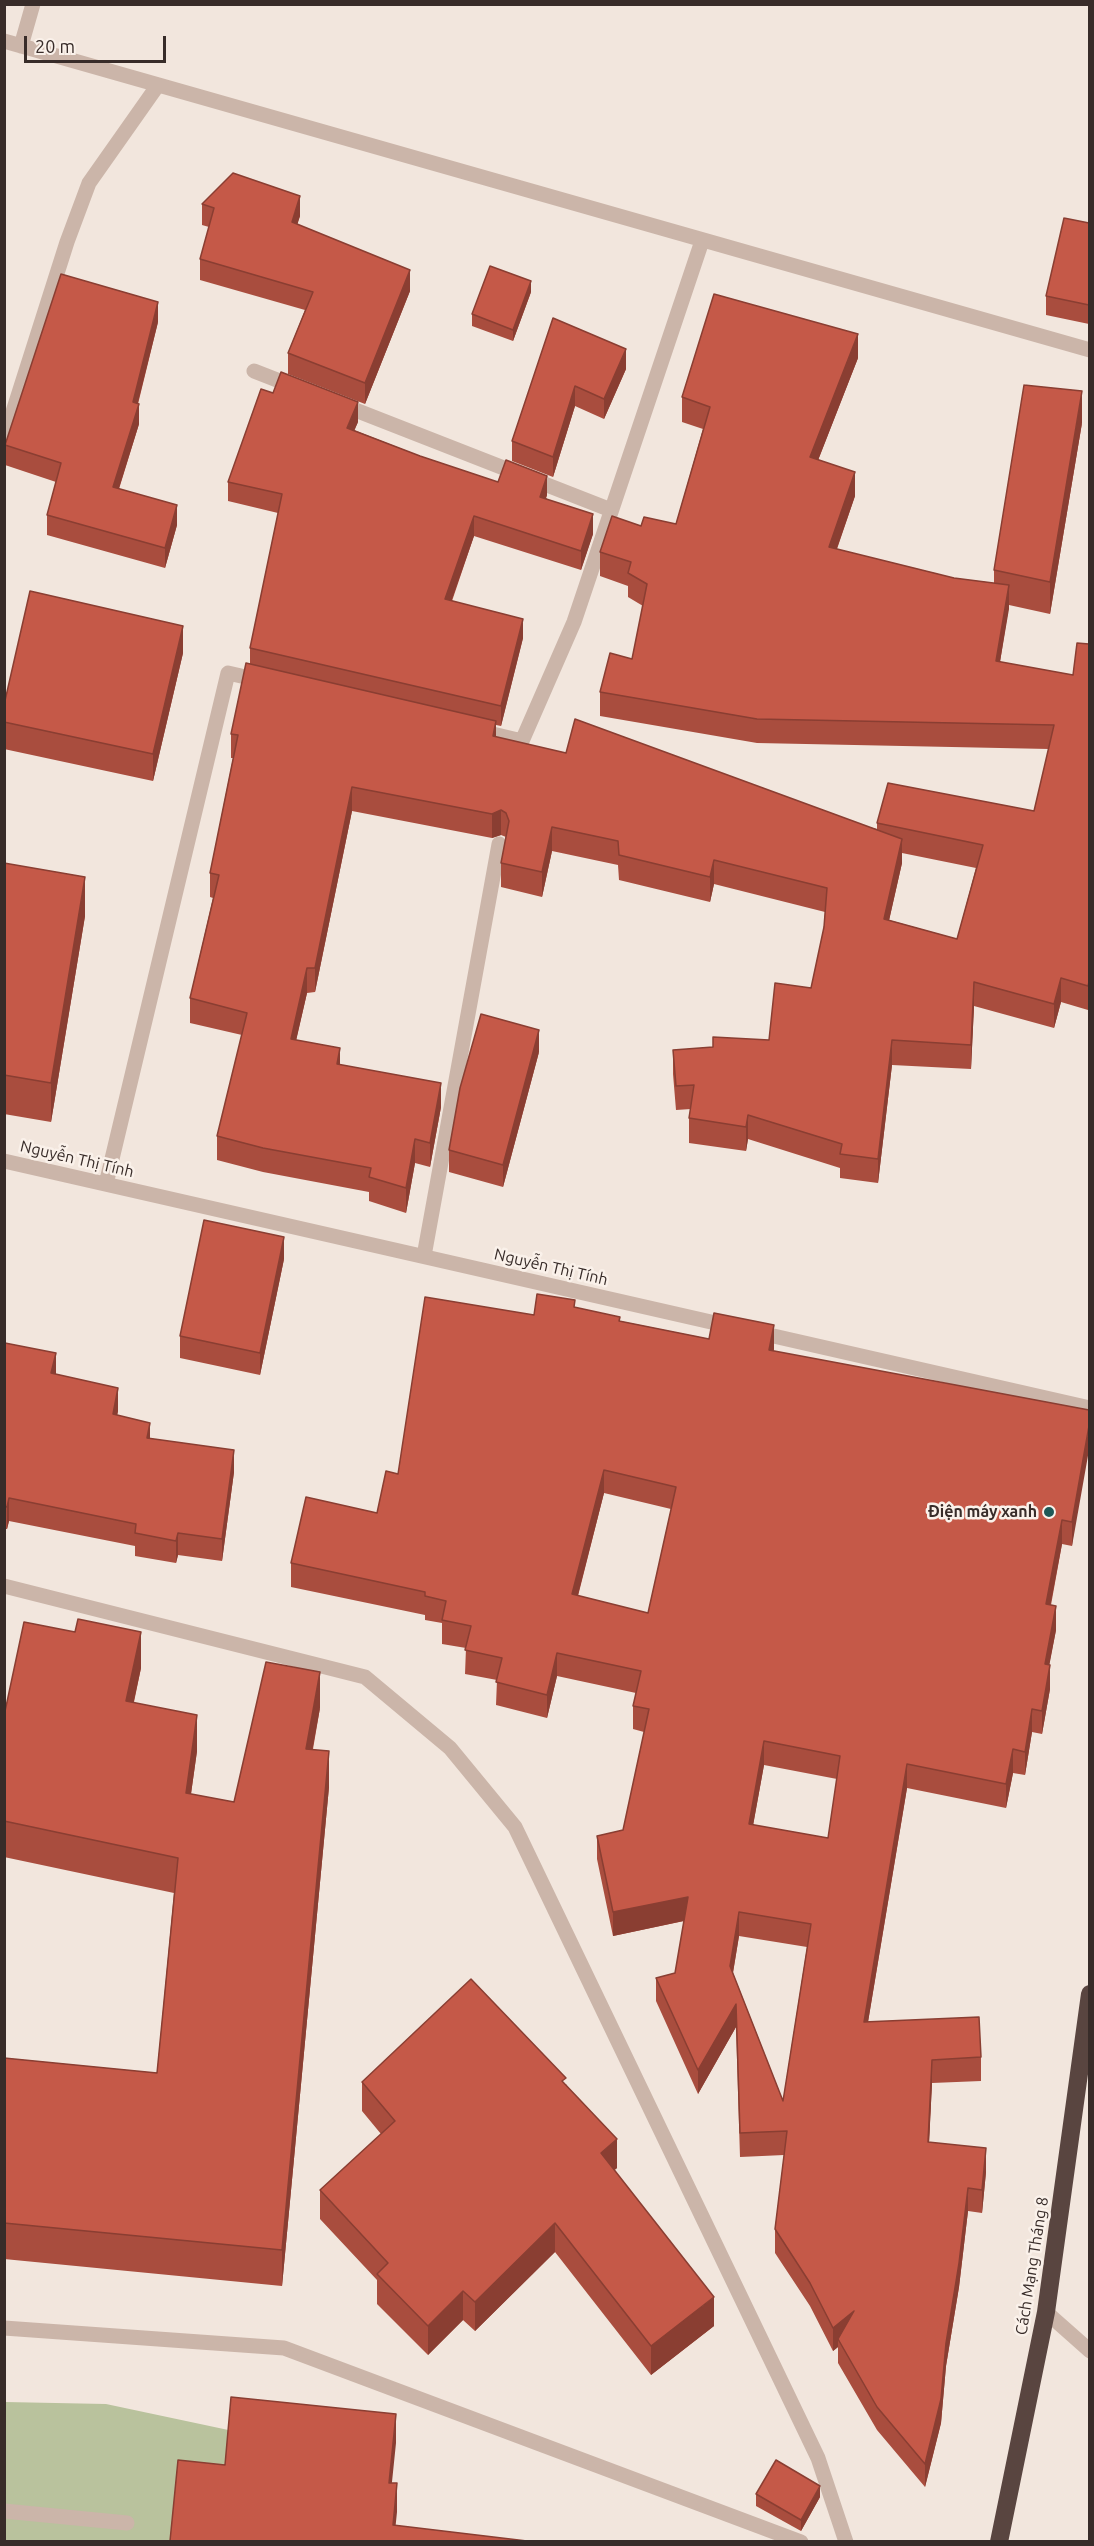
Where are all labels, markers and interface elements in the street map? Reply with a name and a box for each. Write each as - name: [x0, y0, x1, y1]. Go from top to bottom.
- scale bar: [27, 24, 170, 62]
- text: 20 m: [35, 36, 75, 56]
- street label: Nguyễn Thị Tính: [18, 1137, 136, 1181]
- street label: Nguyễn Thị Tính: [492, 1245, 610, 1289]
- place label: Điện máy xanh: [928, 1502, 1037, 1522]
- marker: Điện máy xanh: [1042, 1505, 1056, 1519]
- street label: Cách Mạng Tháng 8: [1012, 2196, 1052, 2336]

